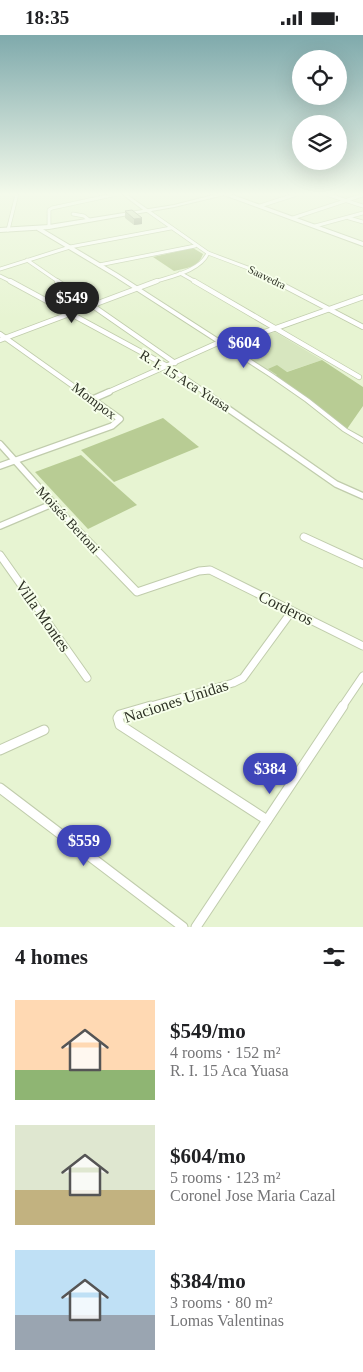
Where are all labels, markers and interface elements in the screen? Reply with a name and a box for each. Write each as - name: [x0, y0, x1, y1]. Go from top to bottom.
- text: 18:35: [25, 7, 69, 28]
- map controls: [292, 50, 347, 170]
- button: locate: [292, 50, 347, 105]
- button: layers: [292, 115, 347, 170]
- street label: Saavedra: [246, 263, 288, 291]
- pin: $549: [42, 281, 102, 324]
- text: $549: [56, 289, 88, 306]
- pin: $604: [214, 327, 274, 369]
- text: $604: [228, 334, 260, 351]
- street label: R. I. 15 Aca Yuasa: [137, 347, 234, 415]
- street label: Mompox: [69, 380, 119, 422]
- street label: Moisés Bertoni: [33, 483, 103, 557]
- street label: Villa Montes: [12, 577, 74, 655]
- street label: Corderos: [256, 588, 316, 628]
- street label: Naciones Unidas: [122, 676, 230, 726]
- pin: $384: [240, 753, 300, 795]
- text: $384: [254, 760, 286, 777]
- pin: $559: [54, 825, 114, 867]
- text: $559: [68, 832, 100, 849]
- icon: filters: [320, 943, 348, 971]
- text: 4 homes: [15, 945, 88, 969]
- text: $549/mo: [170, 1019, 246, 1043]
- icon: home: [55, 1020, 115, 1080]
- text: 4 rooms · 152 m²: [170, 1044, 281, 1061]
- text: R. I. 15 Aca Yuasa: [170, 1062, 289, 1079]
- text: $604/mo: [170, 1144, 246, 1168]
- icon: home: [55, 1145, 115, 1205]
- text: 5 rooms · 123 m²: [170, 1169, 281, 1186]
- text: Coronel Jose Maria Cazal: [170, 1187, 336, 1204]
- text: $384/mo: [170, 1269, 246, 1293]
- icon: home: [55, 1270, 115, 1330]
- text: 3 rooms · 80 m²: [170, 1294, 273, 1311]
- text: Lomas Valentinas: [170, 1312, 284, 1329]

